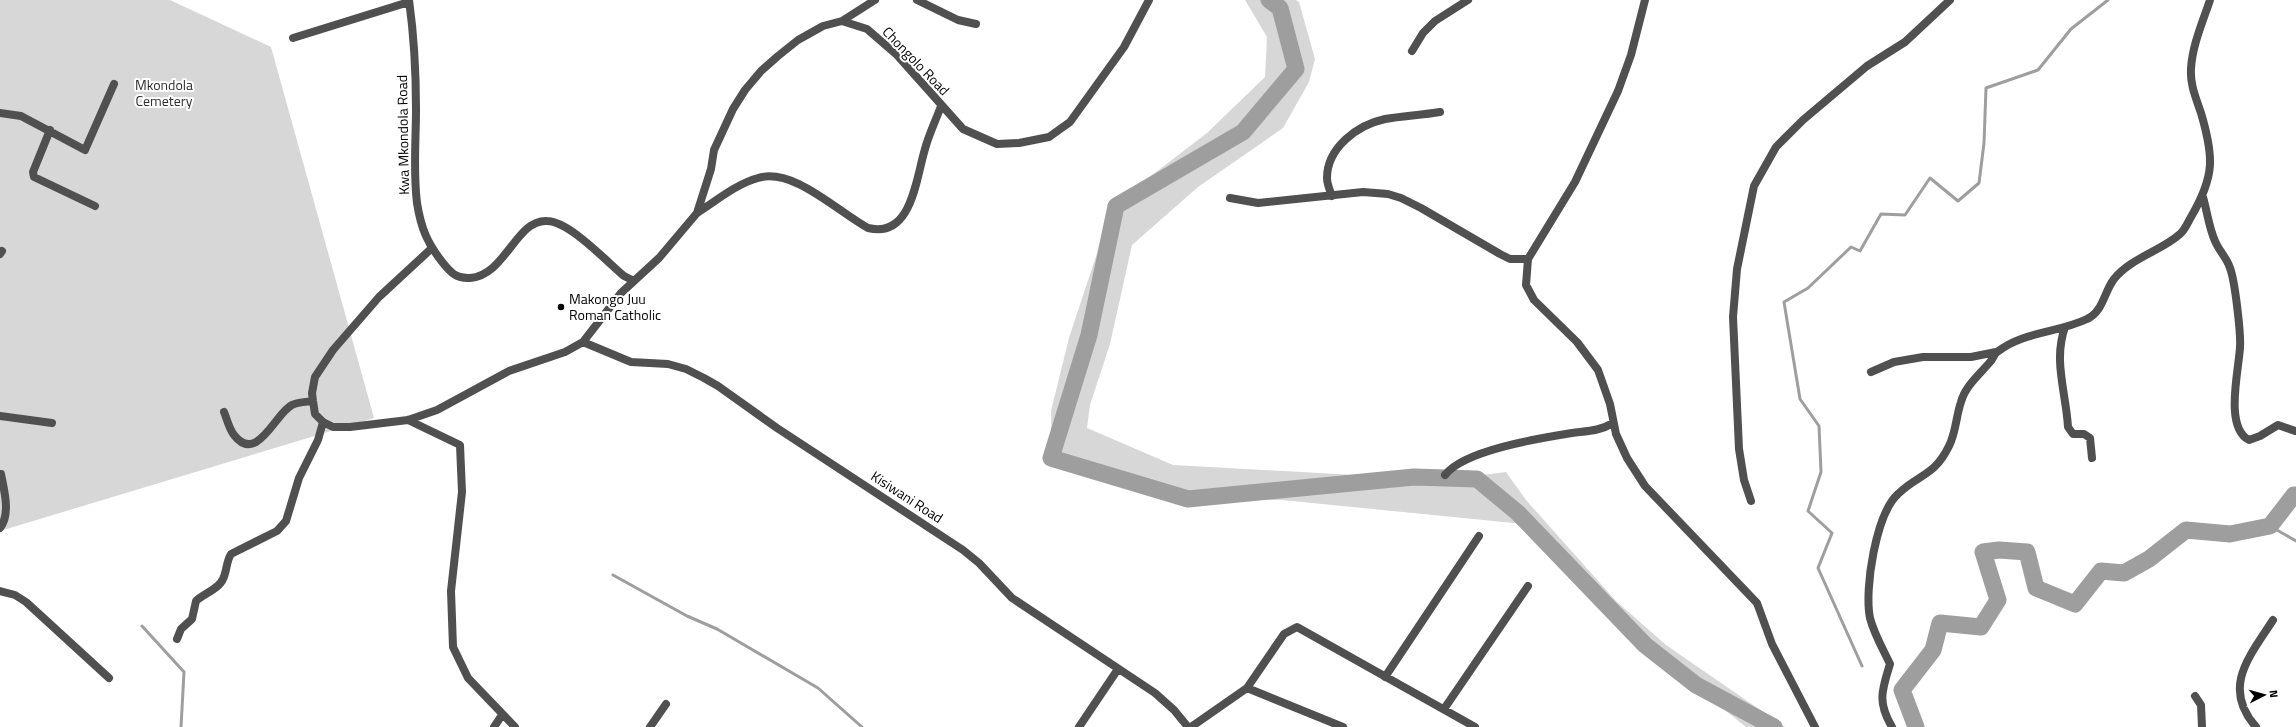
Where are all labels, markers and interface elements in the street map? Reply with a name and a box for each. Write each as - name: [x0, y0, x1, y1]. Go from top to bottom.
- street label: Chongolo Road: [878, 21, 955, 100]
- park label: Mkondola Cemetery: [135, 74, 193, 111]
- street label: Kwa Mkondola Road: [391, 75, 414, 195]
- place label: Makongo Juu Roman Catholic: [569, 288, 661, 325]
- marker: Makongo Juu Roman Catholic: [556, 302, 566, 312]
- street label: Kisiwani Road: [867, 465, 947, 528]
- north arrow: [2244, 675, 2284, 715]
- text: N: [2266, 689, 2282, 699]

